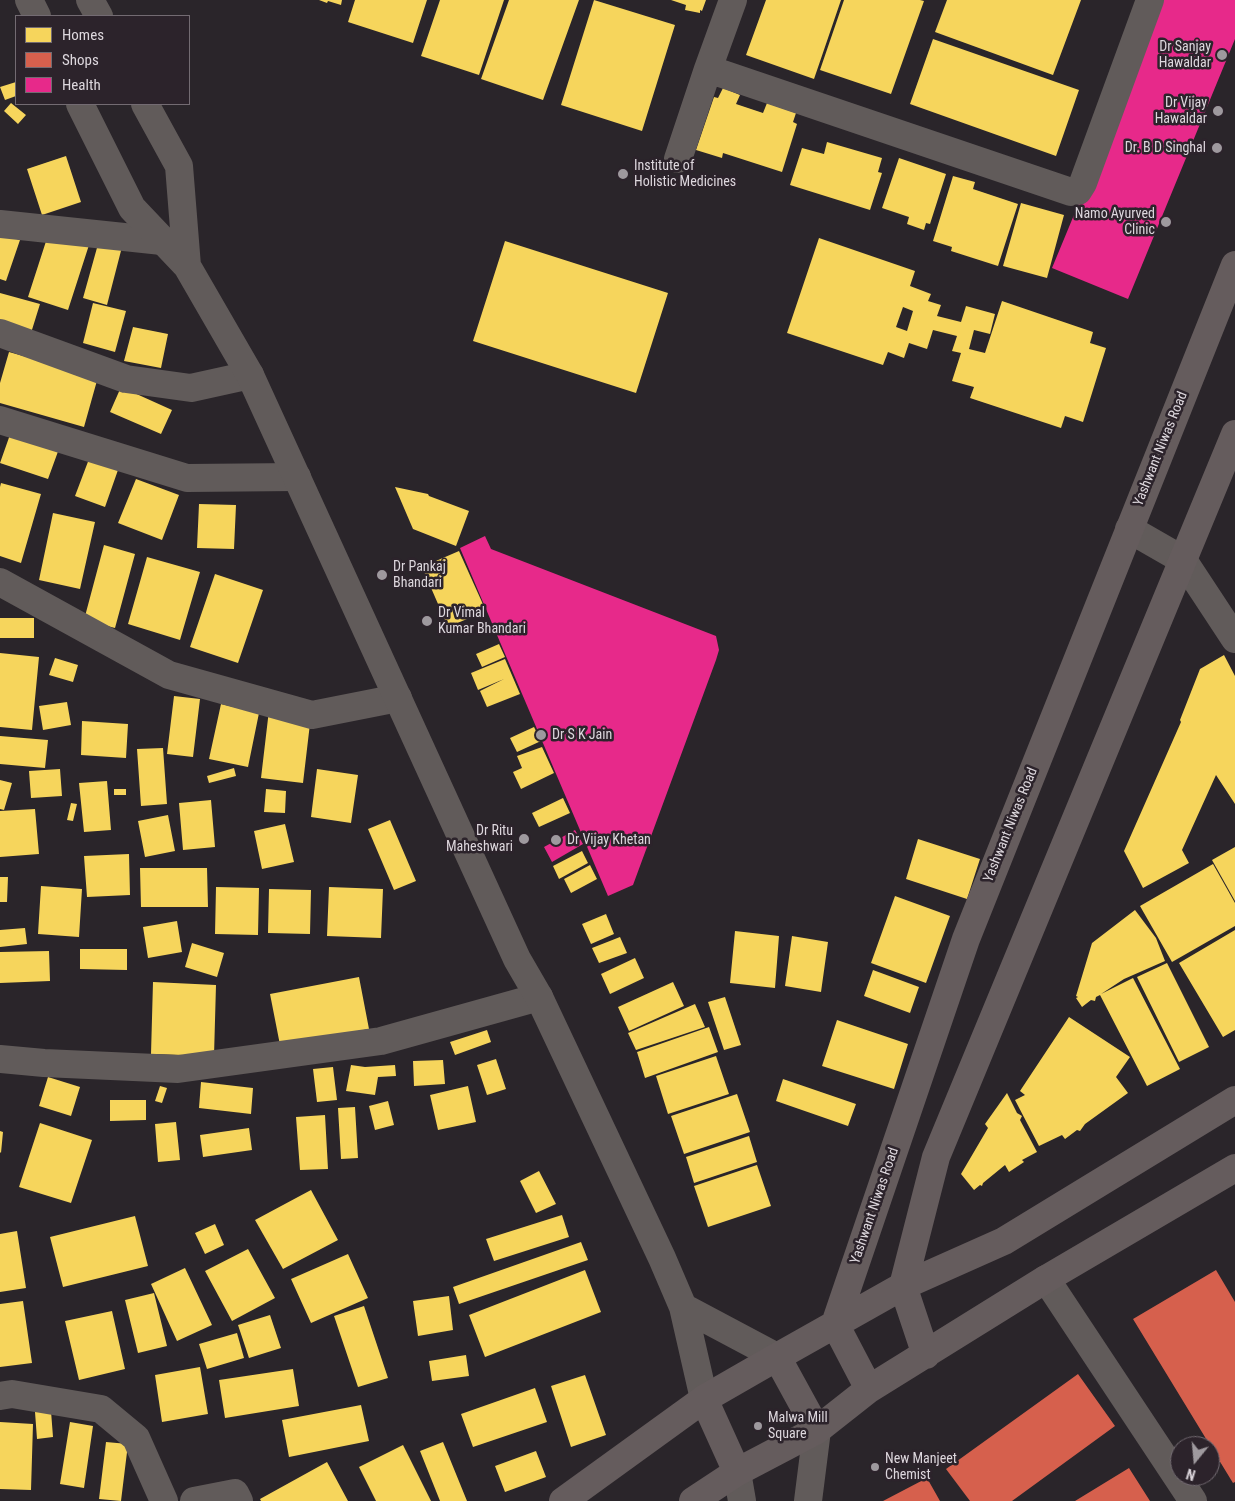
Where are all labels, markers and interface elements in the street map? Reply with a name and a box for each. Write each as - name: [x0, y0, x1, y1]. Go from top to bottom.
- legend: [15, 15, 190, 105]
- text: Homes: [62, 26, 104, 44]
- place label: Dr Sanjay Hawaldar: [1159, 39, 1211, 72]
- marker: Dr Sanjay Hawaldar: [1215, 48, 1229, 62]
- text: Shops: [62, 51, 99, 69]
- text: Health: [62, 76, 101, 94]
- place label: Dr Vijay Hawaldar: [1155, 95, 1207, 128]
- marker: Dr Vijay Hawaldar: [1211, 104, 1225, 118]
- place label: Dr. B D Singhal: [1125, 140, 1206, 156]
- marker: Dr. B D Singhal: [1210, 141, 1224, 155]
- place label: Institute of Holistic Medicines: [634, 158, 736, 190]
- marker: Institute of Holistic Medicines: [616, 167, 630, 181]
- place label: Namo Ayurved Clinic: [1075, 206, 1155, 238]
- marker: Namo Ayurved Clinic: [1159, 215, 1173, 229]
- street label: Yashwant Niwas Road: [1130, 389, 1192, 509]
- place label: Dr Pankaj Bhandari: [393, 559, 446, 592]
- marker: Dr Pankaj Bhandari: [375, 568, 389, 582]
- place label: Dr Vimal Kumar Bhandari: [438, 605, 526, 638]
- marker: Dr Vimal Kumar Bhandari: [420, 614, 434, 628]
- place label: Dr S K Jain: [552, 727, 612, 743]
- marker: Dr S K Jain: [534, 728, 548, 742]
- street label: Yashwant Niwas Road: [980, 765, 1042, 885]
- place label: Dr Ritu Maheshwari: [446, 823, 513, 856]
- marker: Dr Ritu Maheshwari: [517, 832, 531, 846]
- place label: Dr Vijay Khetan: [567, 832, 651, 848]
- marker: Dr Vijay Khetan: [549, 833, 563, 847]
- street label: Yashwant Niwas Road: [847, 1146, 903, 1266]
- place label: Malwa Mill Square: [768, 1410, 828, 1442]
- marker: Malwa Mill Square: [752, 1420, 764, 1432]
- north arrow: [1170, 1436, 1220, 1486]
- place label: New Manjeet Chemist: [885, 1451, 957, 1484]
- marker: New Manjeet Chemist: [869, 1461, 881, 1473]
- text: N: [1184, 1465, 1197, 1483]

